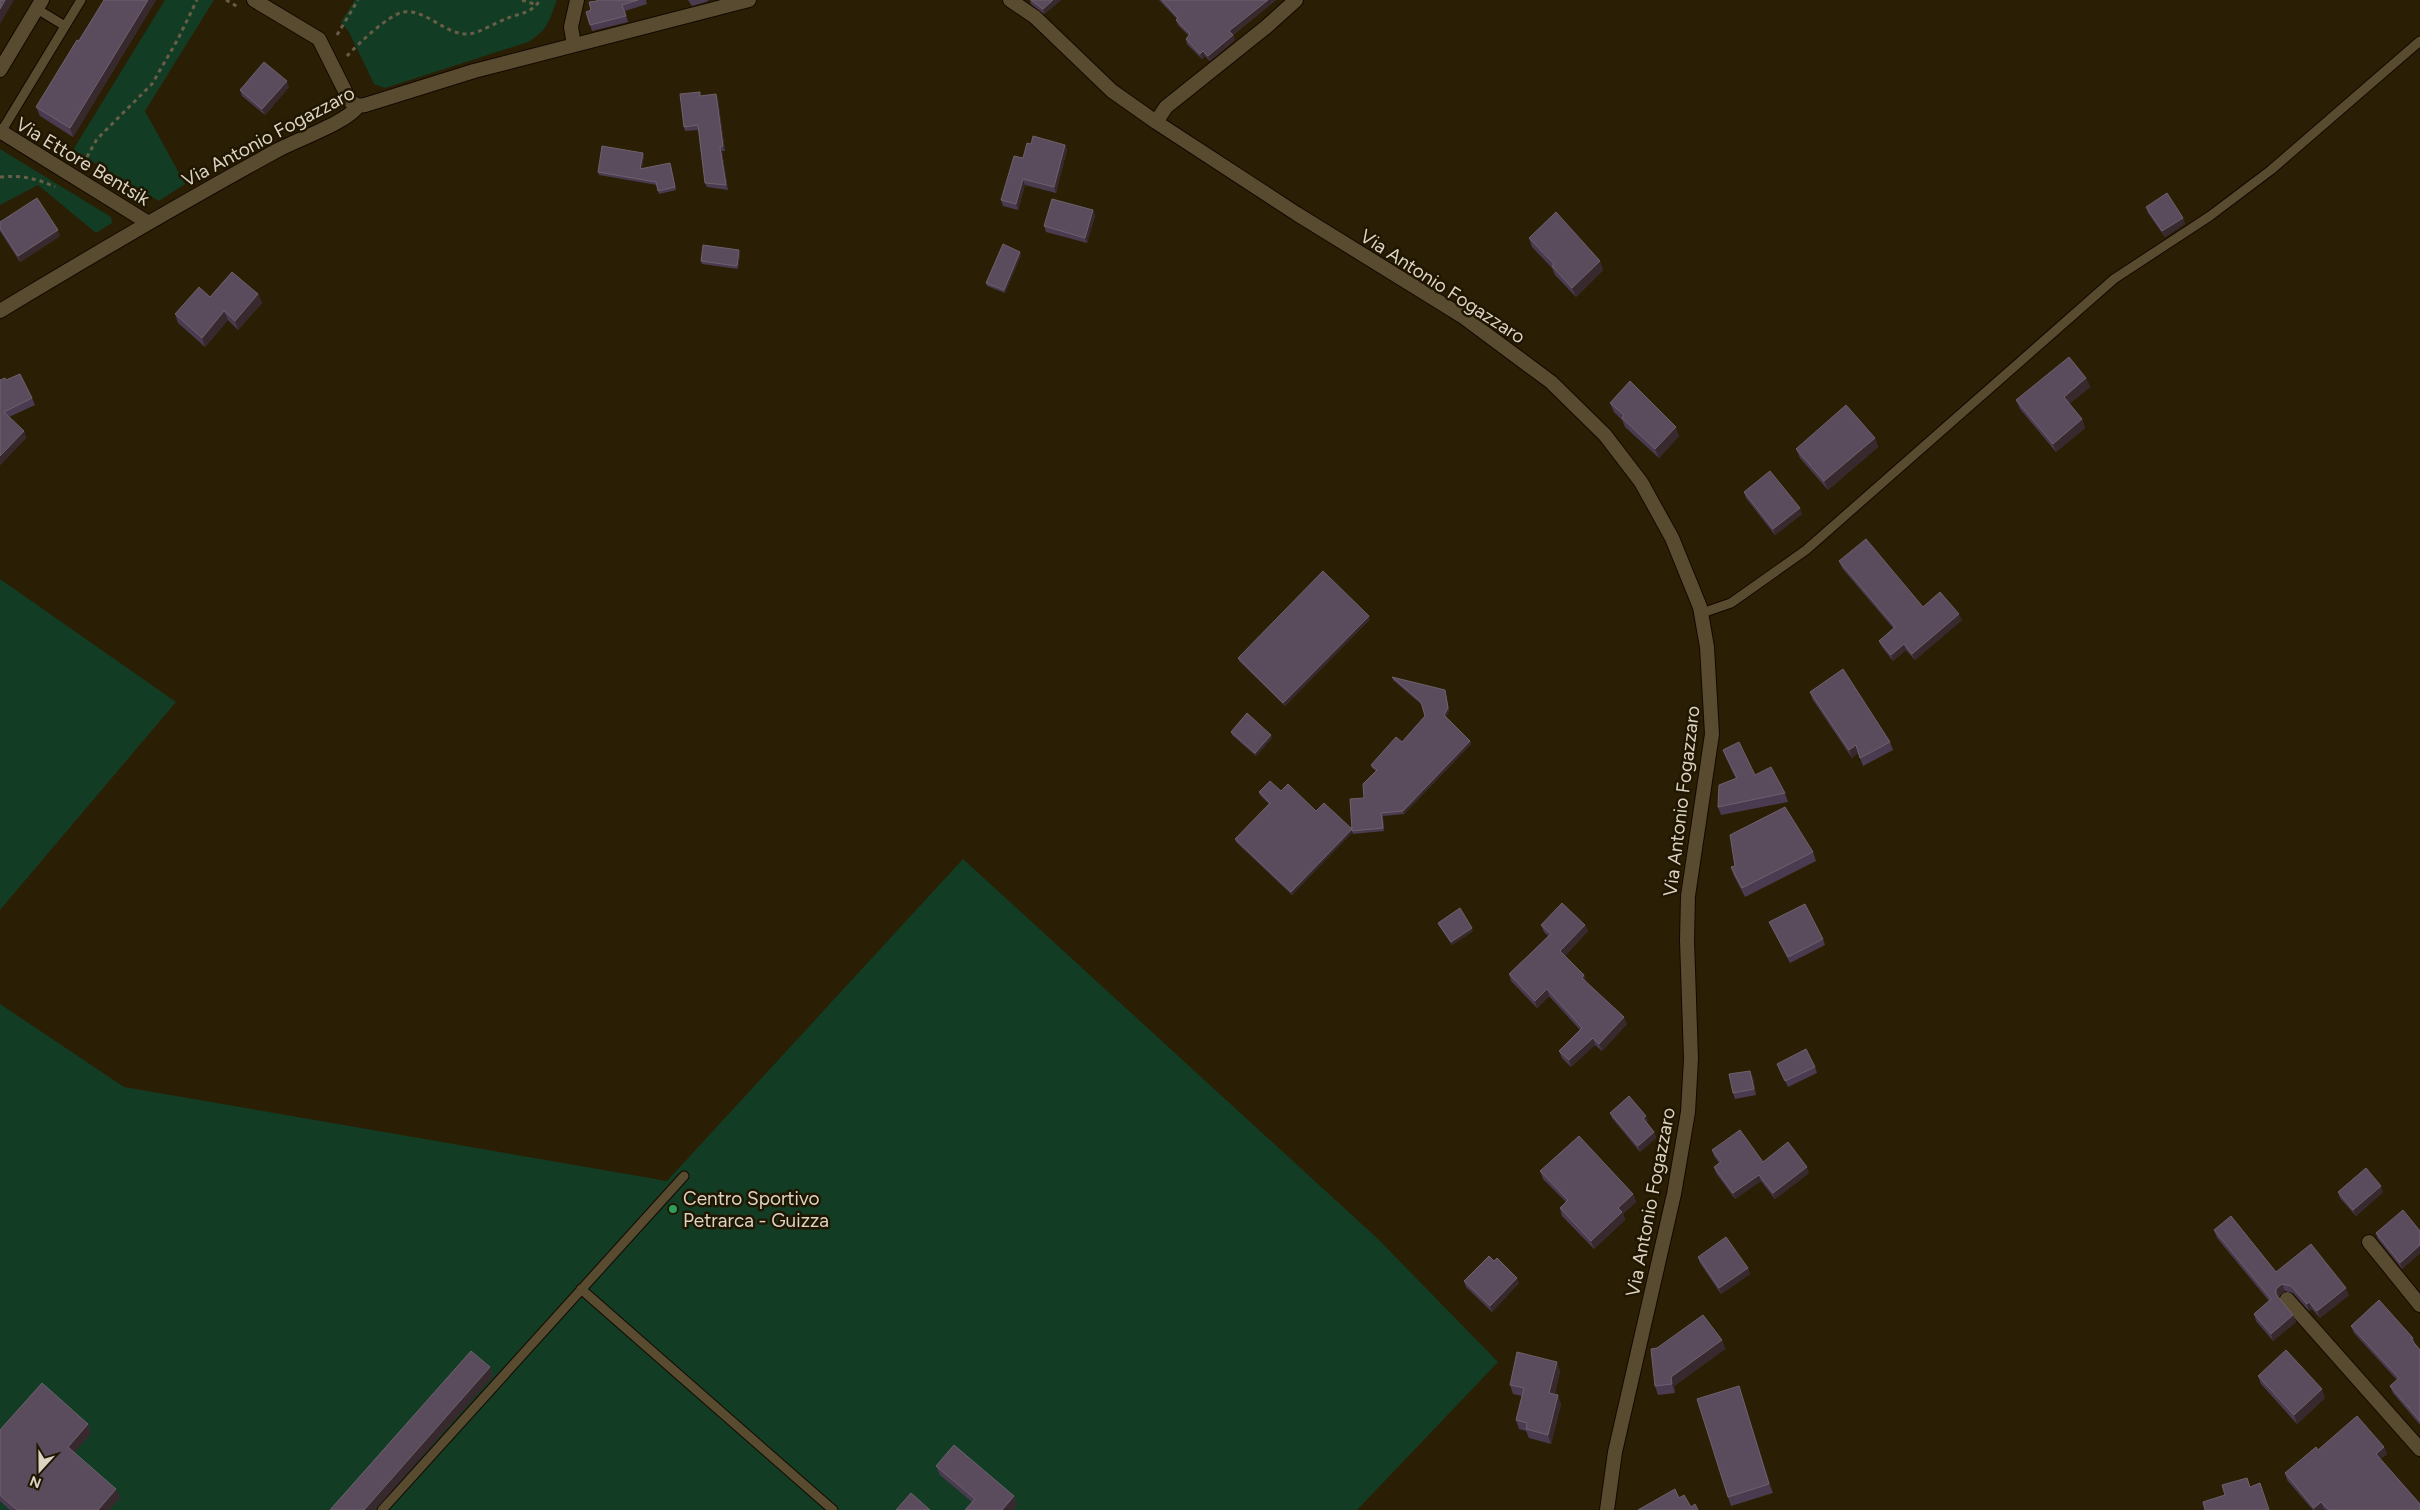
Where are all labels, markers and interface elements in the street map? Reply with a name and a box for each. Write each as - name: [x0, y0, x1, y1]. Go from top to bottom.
- street label: Via Antonio Fogazzaro: [178, 81, 358, 192]
- street label: Via Ettore Bentsik: [12, 112, 155, 211]
- street label: Via Antonio Fogazzaro: [1356, 224, 1530, 348]
- street label: Via Antonio Fogazzaro: [1658, 704, 1705, 898]
- street label: Via Antonio Fogazzaro: [1621, 1106, 1680, 1299]
- place label: Centro Sportivo Petrarca - Guizza: [683, 1187, 829, 1232]
- marker: Centro Sportivo Petrarca - Guizza: [667, 1203, 679, 1215]
- north arrow: [15, 1445, 65, 1495]
- text: N: [27, 1472, 44, 1492]

